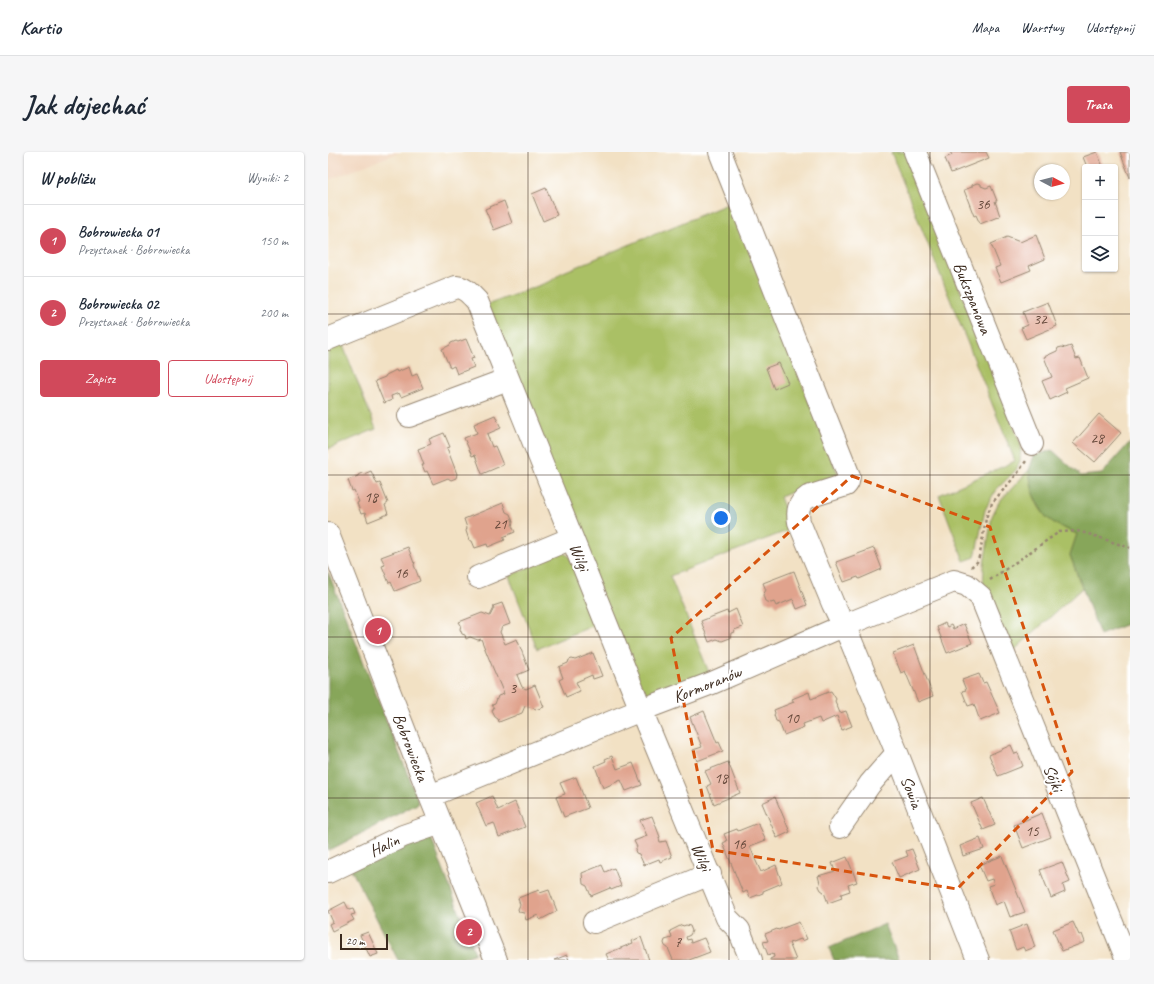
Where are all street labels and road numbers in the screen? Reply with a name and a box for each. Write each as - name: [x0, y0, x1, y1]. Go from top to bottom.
- street label: Bukszpanowa: [949, 259, 997, 339]
- street label: Wilgi: [565, 540, 595, 576]
- street label: Kormoranów: [670, 661, 745, 708]
- street label: Bobrowiecka: [388, 710, 433, 785]
- street label: Sójki: [1039, 762, 1069, 796]
- street label: Sowia: [896, 773, 928, 813]
- street label: Halin: [366, 829, 403, 861]
- street label: Wilgi: [686, 840, 717, 876]

